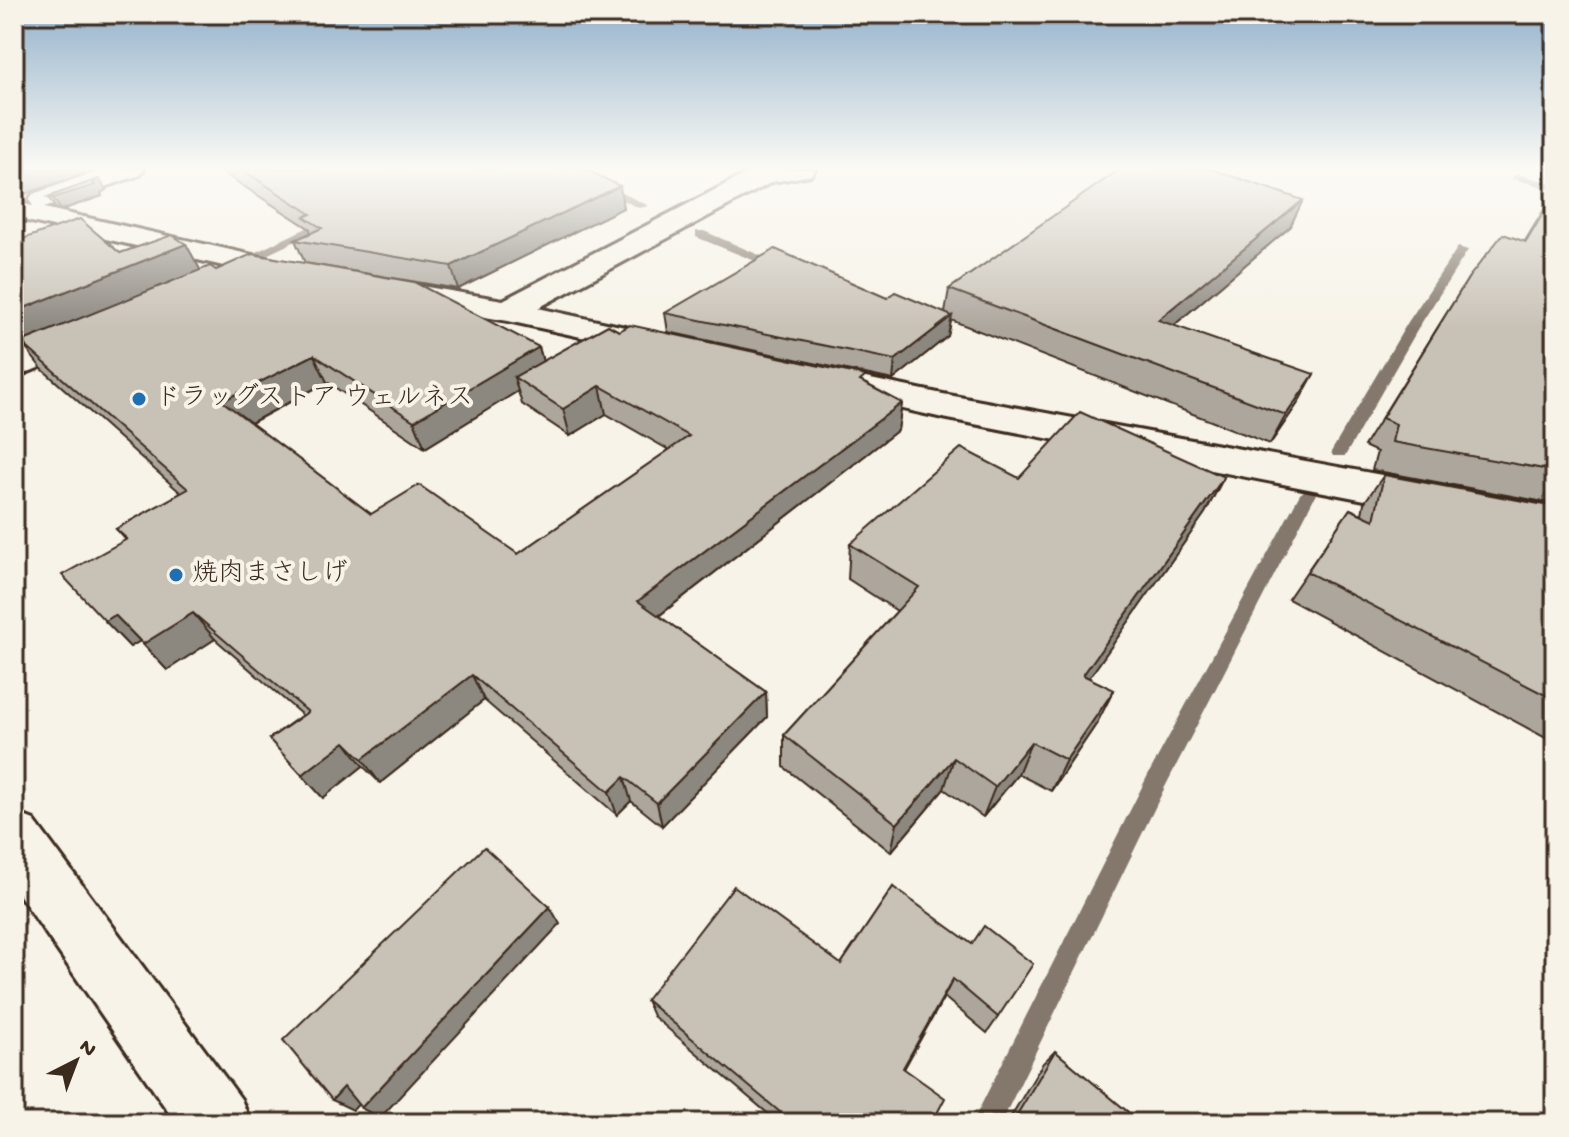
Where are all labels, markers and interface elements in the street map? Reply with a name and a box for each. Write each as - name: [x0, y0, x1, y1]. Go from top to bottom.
- place label: ドラッグストア ウェルネス: [155, 382, 473, 415]
- marker: ドラッグストア ウェルネス: [130, 390, 148, 408]
- place label: 焼肉まさしげ: [192, 559, 348, 591]
- marker: 焼肉まさしげ: [167, 566, 185, 584]
- north arrow: [36, 1021, 116, 1101]
- text: N: [73, 1035, 101, 1064]

